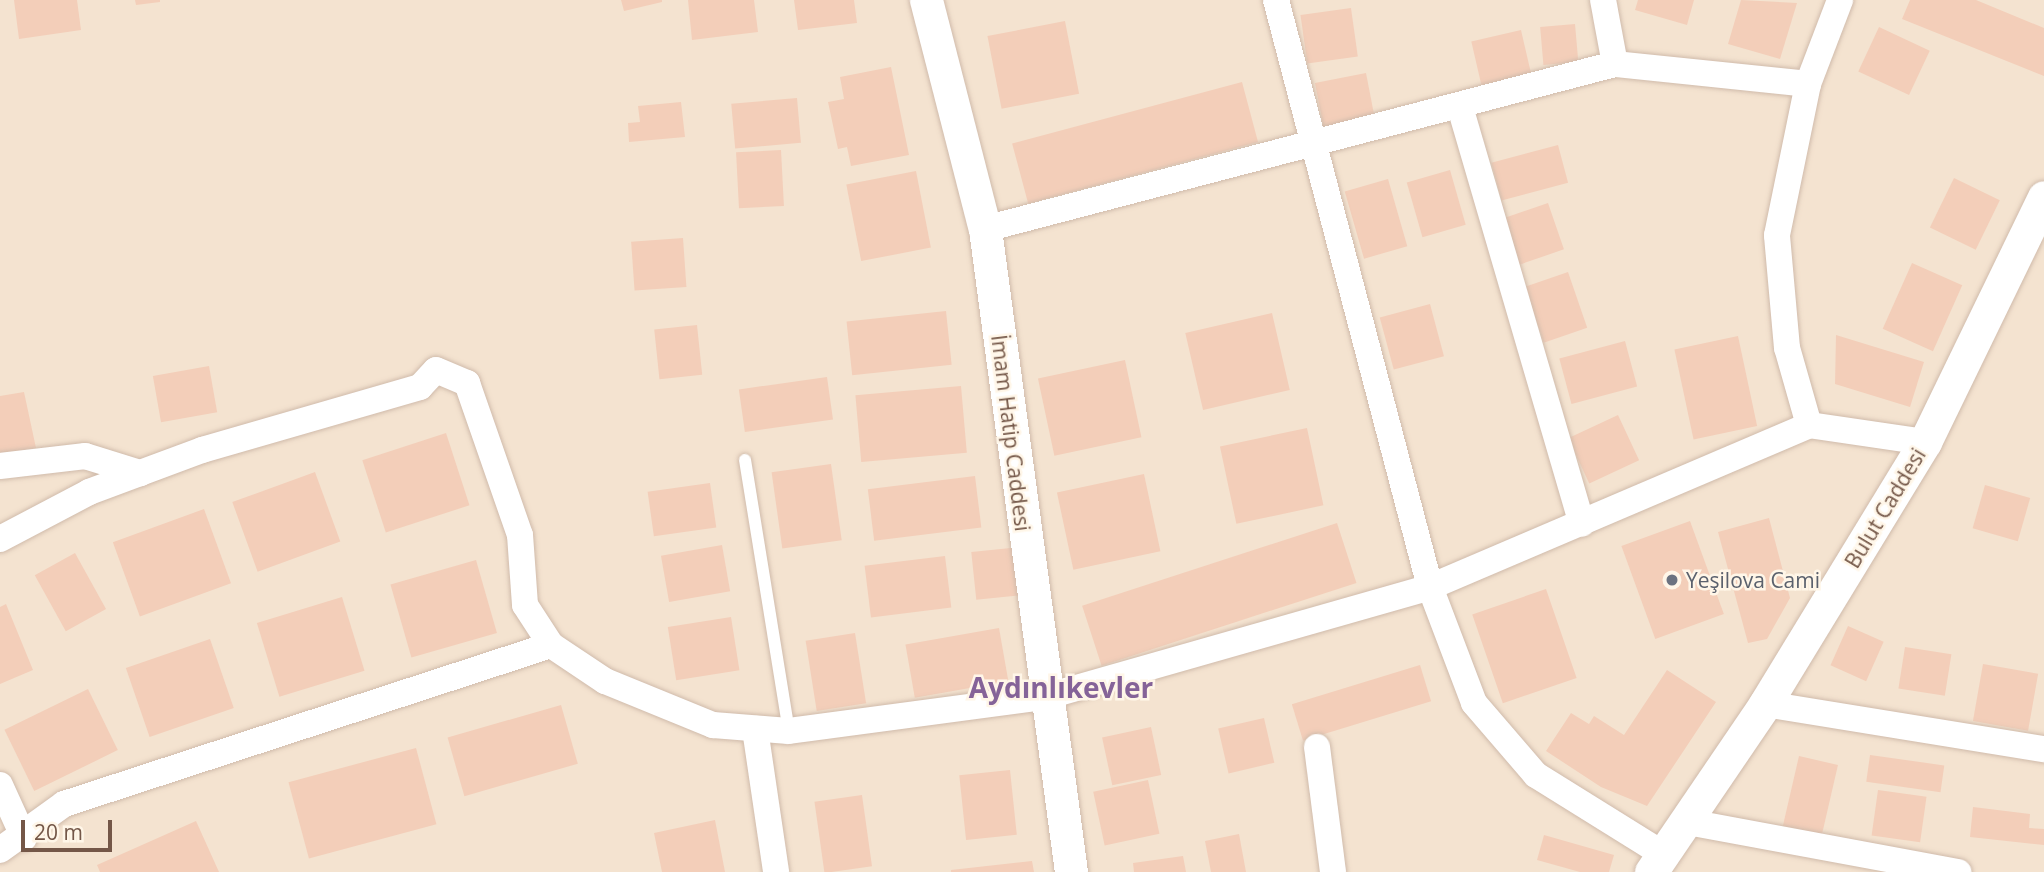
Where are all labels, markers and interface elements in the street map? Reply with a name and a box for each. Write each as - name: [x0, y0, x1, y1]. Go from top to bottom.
- street label: İmam Hatip Caddesi: [986, 333, 1036, 533]
- street label: Bulut Caddesi: [1839, 444, 1931, 572]
- place label: Yeşilova Cami: [1686, 567, 1820, 593]
- marker: Yeşilova Cami: [1664, 572, 1680, 588]
- district label: Aydınlıkevler: [969, 670, 1153, 704]
- scale bar: [24, 806, 116, 850]
- text: 20 m: [34, 818, 83, 846]

